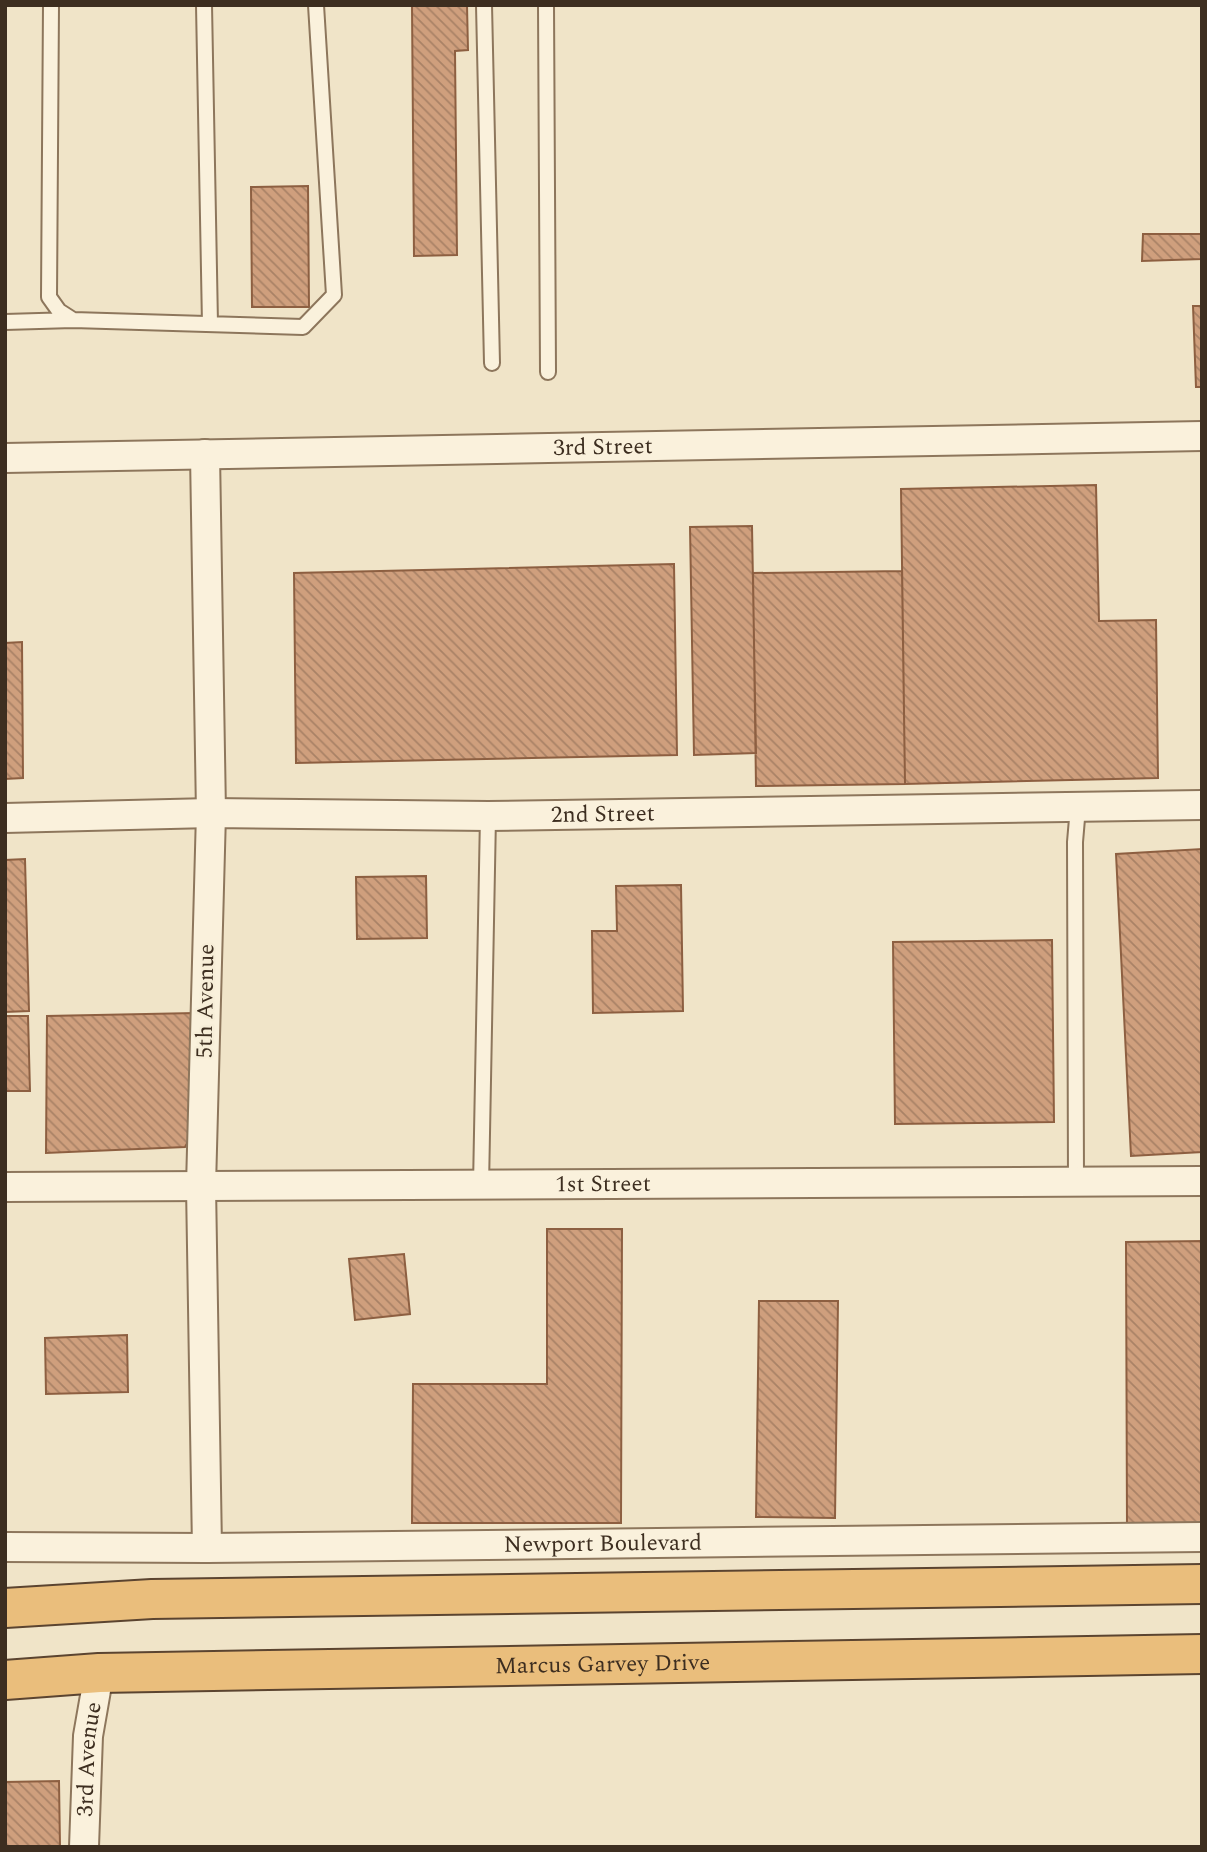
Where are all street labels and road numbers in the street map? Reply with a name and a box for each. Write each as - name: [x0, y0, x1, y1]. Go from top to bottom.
- street label: 3rd Street: [553, 429, 653, 465]
- street label: 2nd Street: [551, 796, 655, 833]
- street label: 5th Avenue: [188, 943, 224, 1059]
- street label: 1st Street: [555, 1166, 651, 1202]
- street label: Newport Boulevard: [504, 1525, 702, 1562]
- street label: Marcus Garvey Drive: [495, 1645, 711, 1684]
- street label: 3rd Avenue: [68, 1699, 111, 1817]

